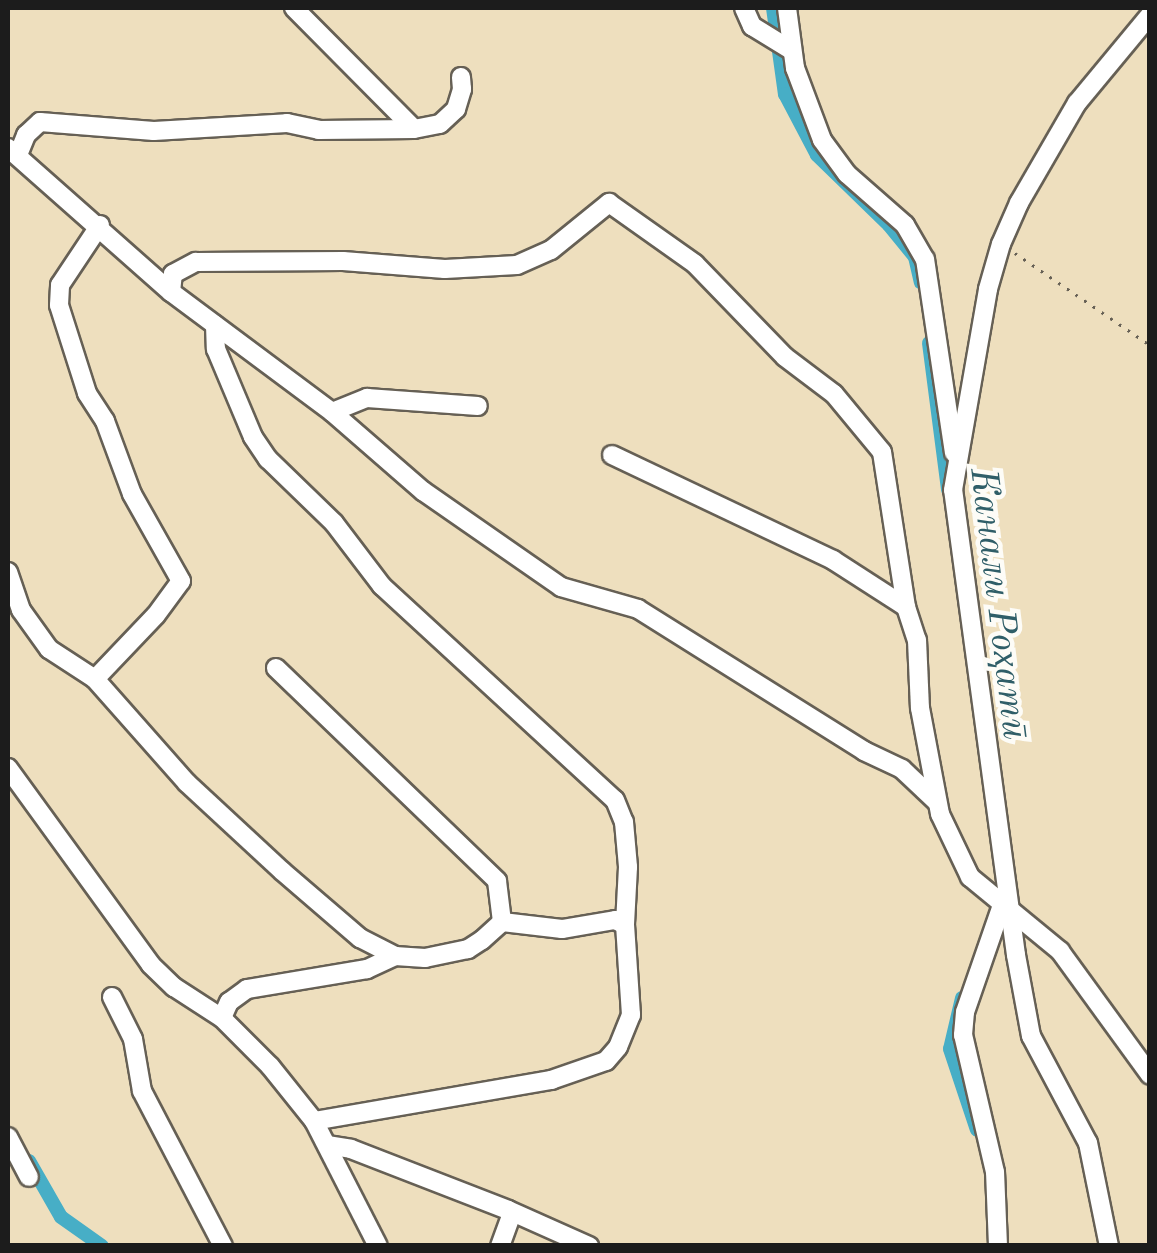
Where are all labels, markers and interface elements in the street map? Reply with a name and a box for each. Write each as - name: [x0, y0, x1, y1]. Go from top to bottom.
- water label: Канали Роҳатӣ: [958, 466, 1036, 742]

